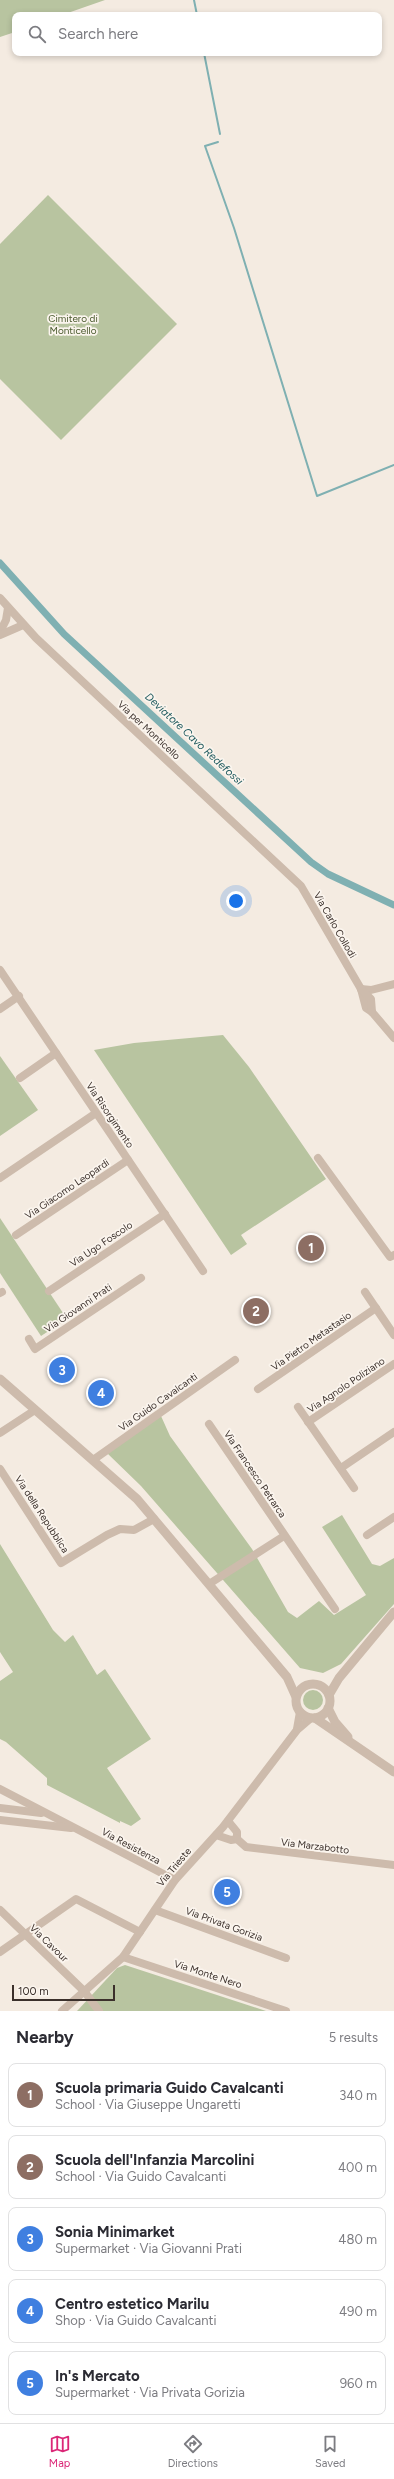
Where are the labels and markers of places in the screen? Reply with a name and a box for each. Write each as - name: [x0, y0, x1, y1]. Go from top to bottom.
- pin: 1: [298, 1233, 324, 1263]
- pin: 2: [243, 1296, 269, 1326]
- pin: 3: [49, 1355, 75, 1385]
- pin: 4: [88, 1378, 114, 1408]
- pin: 5: [214, 1877, 240, 1907]

